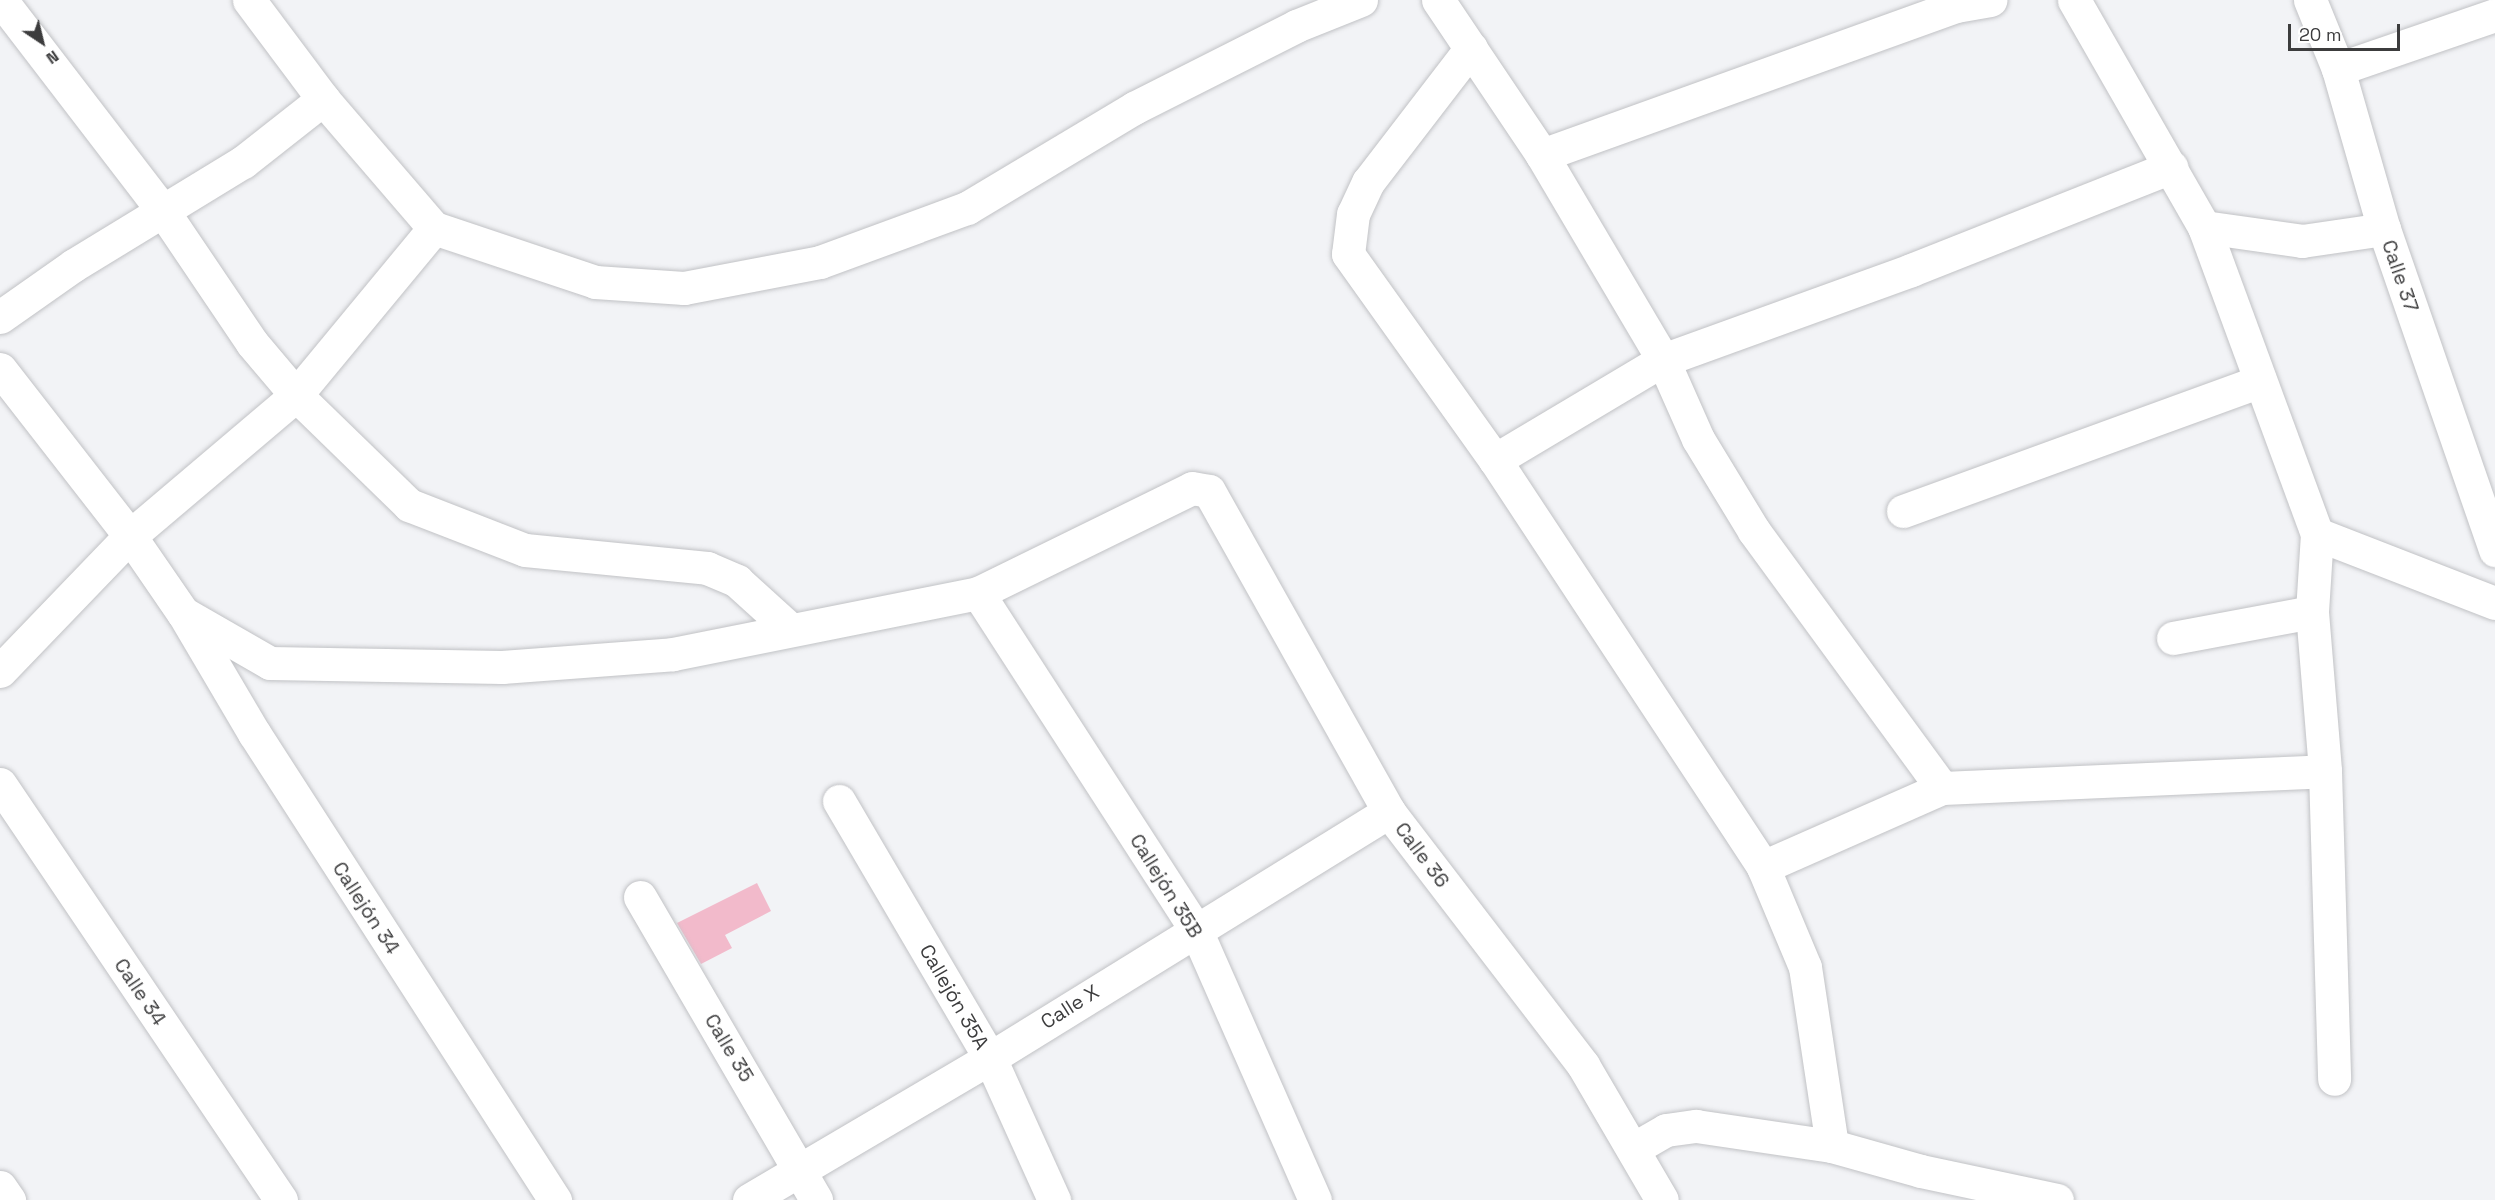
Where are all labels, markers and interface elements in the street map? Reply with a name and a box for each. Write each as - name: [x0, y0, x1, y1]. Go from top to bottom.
- north arrow: [12, 12, 72, 72]
- scale bar: [2291, 12, 2404, 50]
- text: 20 m: [2299, 23, 2342, 46]
- text: N: [42, 45, 63, 69]
- street label: Calle 37: [2377, 237, 2423, 315]
- street label: Calle 36: [1390, 818, 1454, 892]
- street label: Callejón 35B: [1125, 830, 1207, 942]
- street label: Callejón 34: [327, 857, 405, 959]
- street label: Callejón 35A: [914, 940, 994, 1054]
- street label: Calle 34: [109, 954, 171, 1030]
- street label: Calle X: [1037, 980, 1103, 1034]
- street label: Calle 35: [699, 1010, 759, 1086]

